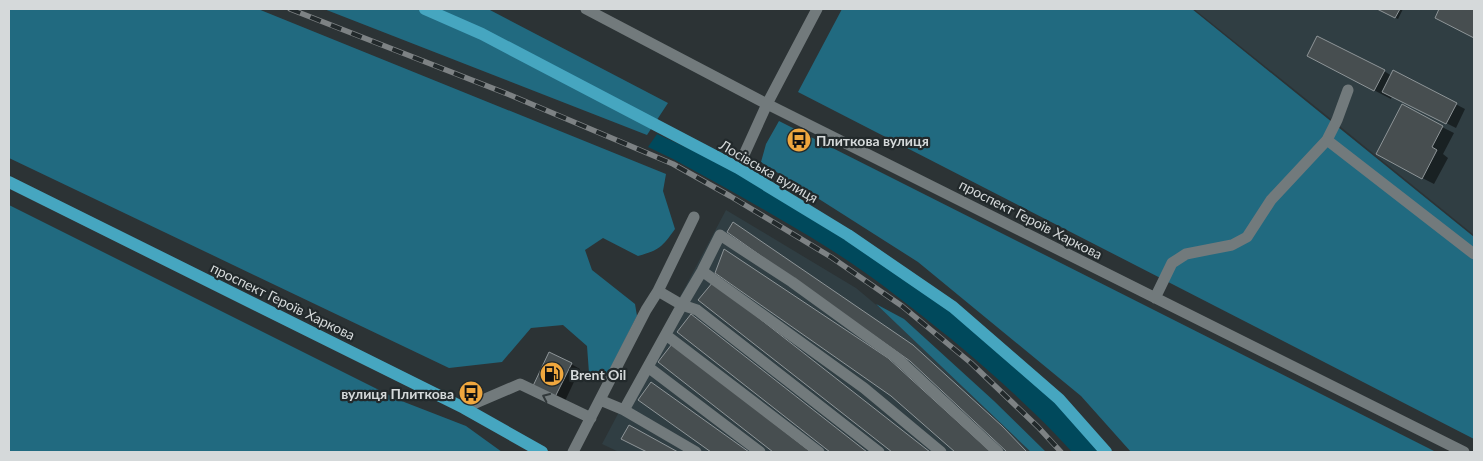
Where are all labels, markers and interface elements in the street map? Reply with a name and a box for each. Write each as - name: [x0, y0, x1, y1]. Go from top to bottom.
- bus stop icon: Плиткова вулиця: [786, 127, 812, 153]
- place label: Плиткова вулиця: [816, 132, 929, 149]
- street label: Лосівська вулиця: [716, 135, 821, 206]
- street label: проспект Героїв Харкова: [957, 175, 1105, 263]
- street label: проспект Героїв Харкова: [208, 259, 358, 343]
- fuel station icon: Brent Oil: [539, 361, 565, 387]
- place label: Brent Oil: [570, 366, 626, 383]
- bus stop icon: вулиця Плиткова: [458, 380, 484, 406]
- place label: вулиця Плиткова: [341, 385, 454, 402]
- one-way arrow: [543, 393, 552, 403]

